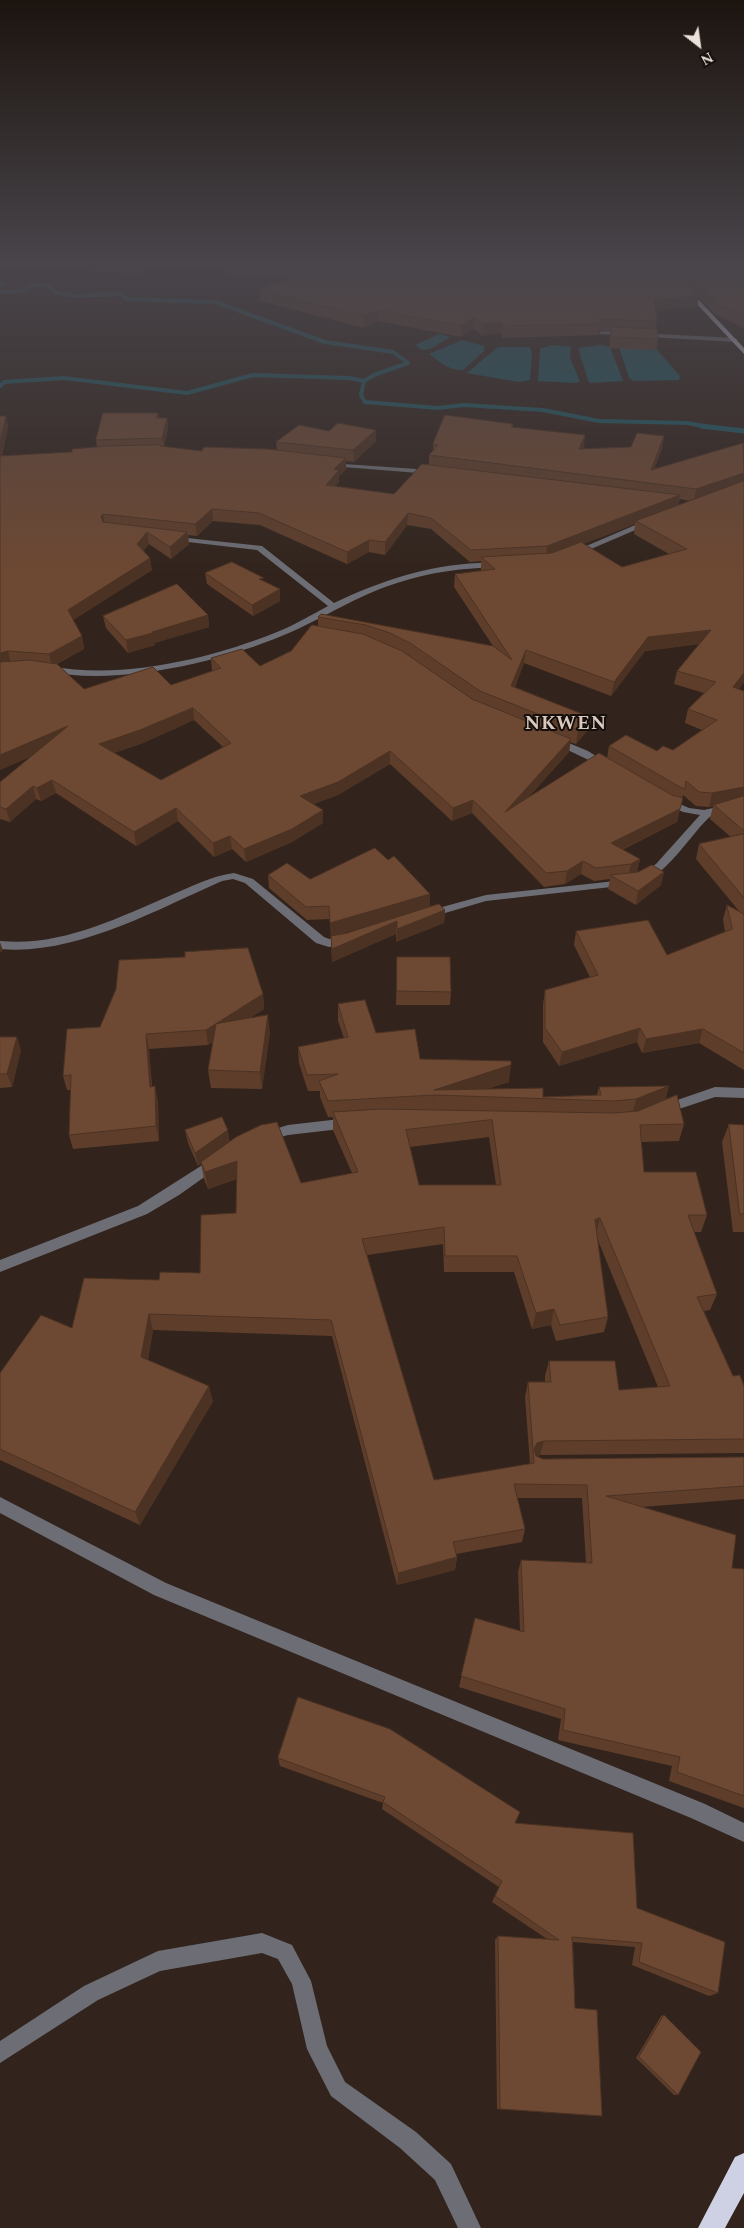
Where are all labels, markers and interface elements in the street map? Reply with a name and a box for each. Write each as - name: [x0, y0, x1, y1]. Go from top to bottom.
- north arrow: [674, 20, 724, 70]
- text: N: [697, 46, 717, 70]
- district label: NKWEN: [524, 714, 608, 736]

